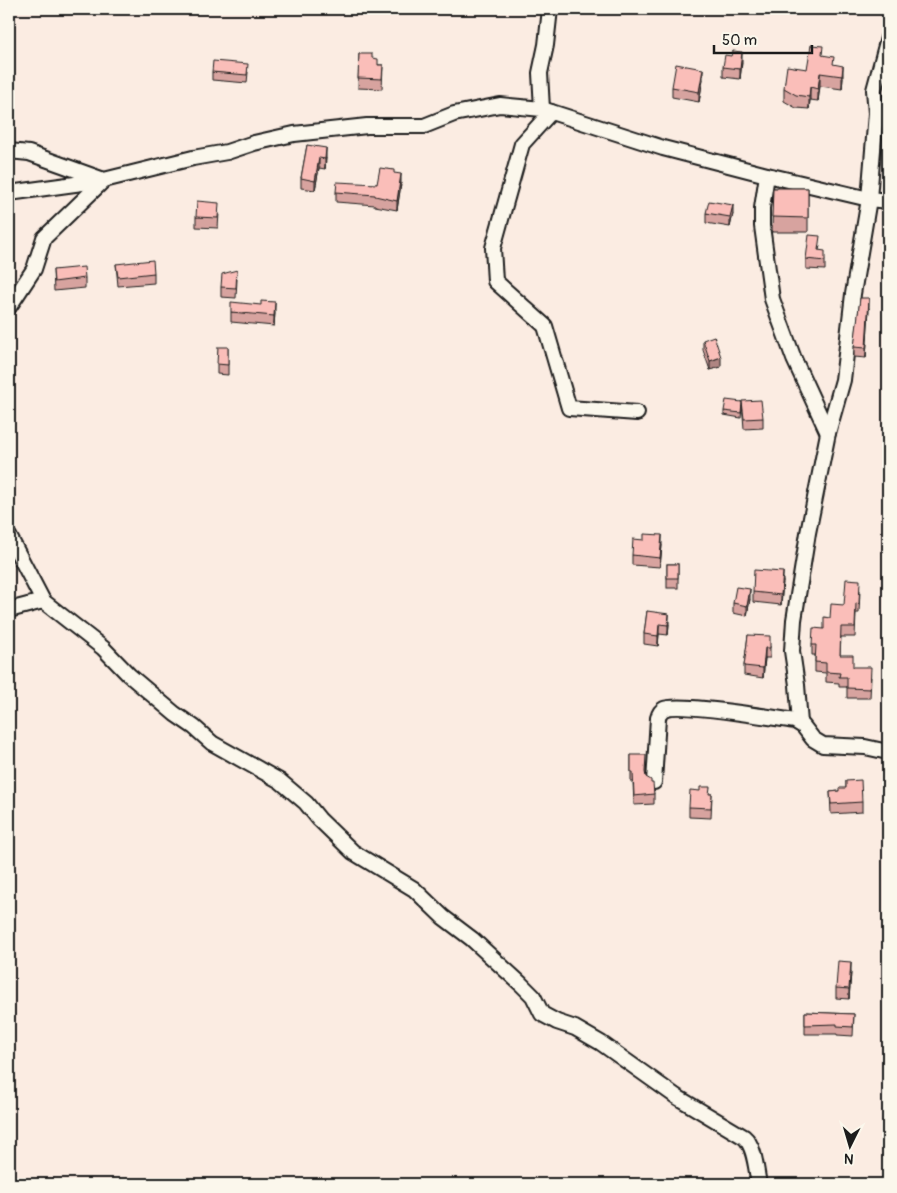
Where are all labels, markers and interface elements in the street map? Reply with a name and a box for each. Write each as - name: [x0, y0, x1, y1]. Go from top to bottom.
- scale bar: [714, 22, 812, 54]
- text: 50 m: [722, 31, 757, 50]
- north arrow: [824, 1120, 874, 1170]
- text: N: [843, 1150, 854, 1167]

